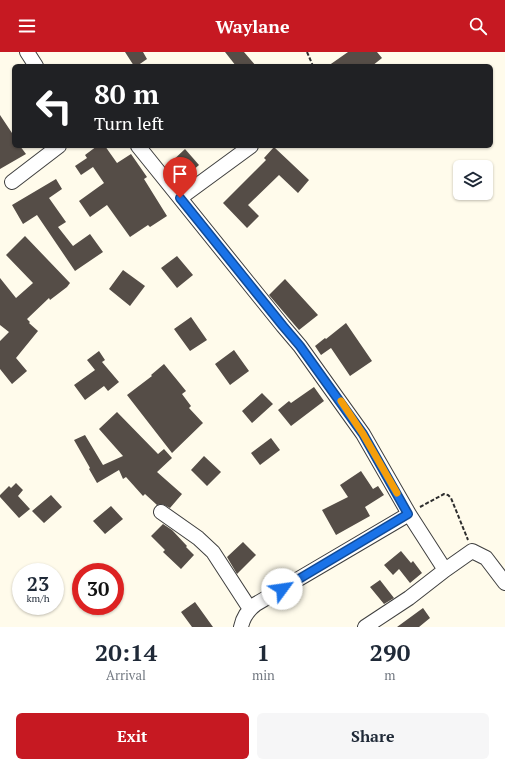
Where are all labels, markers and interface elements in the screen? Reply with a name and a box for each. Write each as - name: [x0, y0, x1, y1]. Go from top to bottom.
- text: Waylane: [215, 14, 290, 38]
- icon: menu: [16, 15, 38, 37]
- icon: search: [467, 15, 489, 37]
- text: 80 m: [94, 75, 159, 112]
- icon: left: [28, 80, 80, 132]
- text: Turn left: [94, 111, 164, 135]
- pin: [163, 157, 197, 198]
- map controls: [453, 160, 493, 200]
- button: layers: [453, 160, 493, 200]
- icon: arrive: [169, 163, 191, 185]
- speed limit sign: 30: [72, 563, 124, 615]
- position arrow: [261, 568, 303, 610]
- text: 23: [27, 570, 49, 597]
- text: km/h: [26, 592, 50, 605]
- text: 20:14: [95, 636, 157, 668]
- text: 1: [257, 636, 270, 668]
- text: 290: [370, 636, 410, 668]
- text: Arrival: [106, 666, 146, 684]
- text: min: [252, 666, 275, 684]
- text: m: [384, 666, 396, 684]
- button: Exit: [16, 713, 249, 759]
- button: Share: [257, 713, 489, 759]

